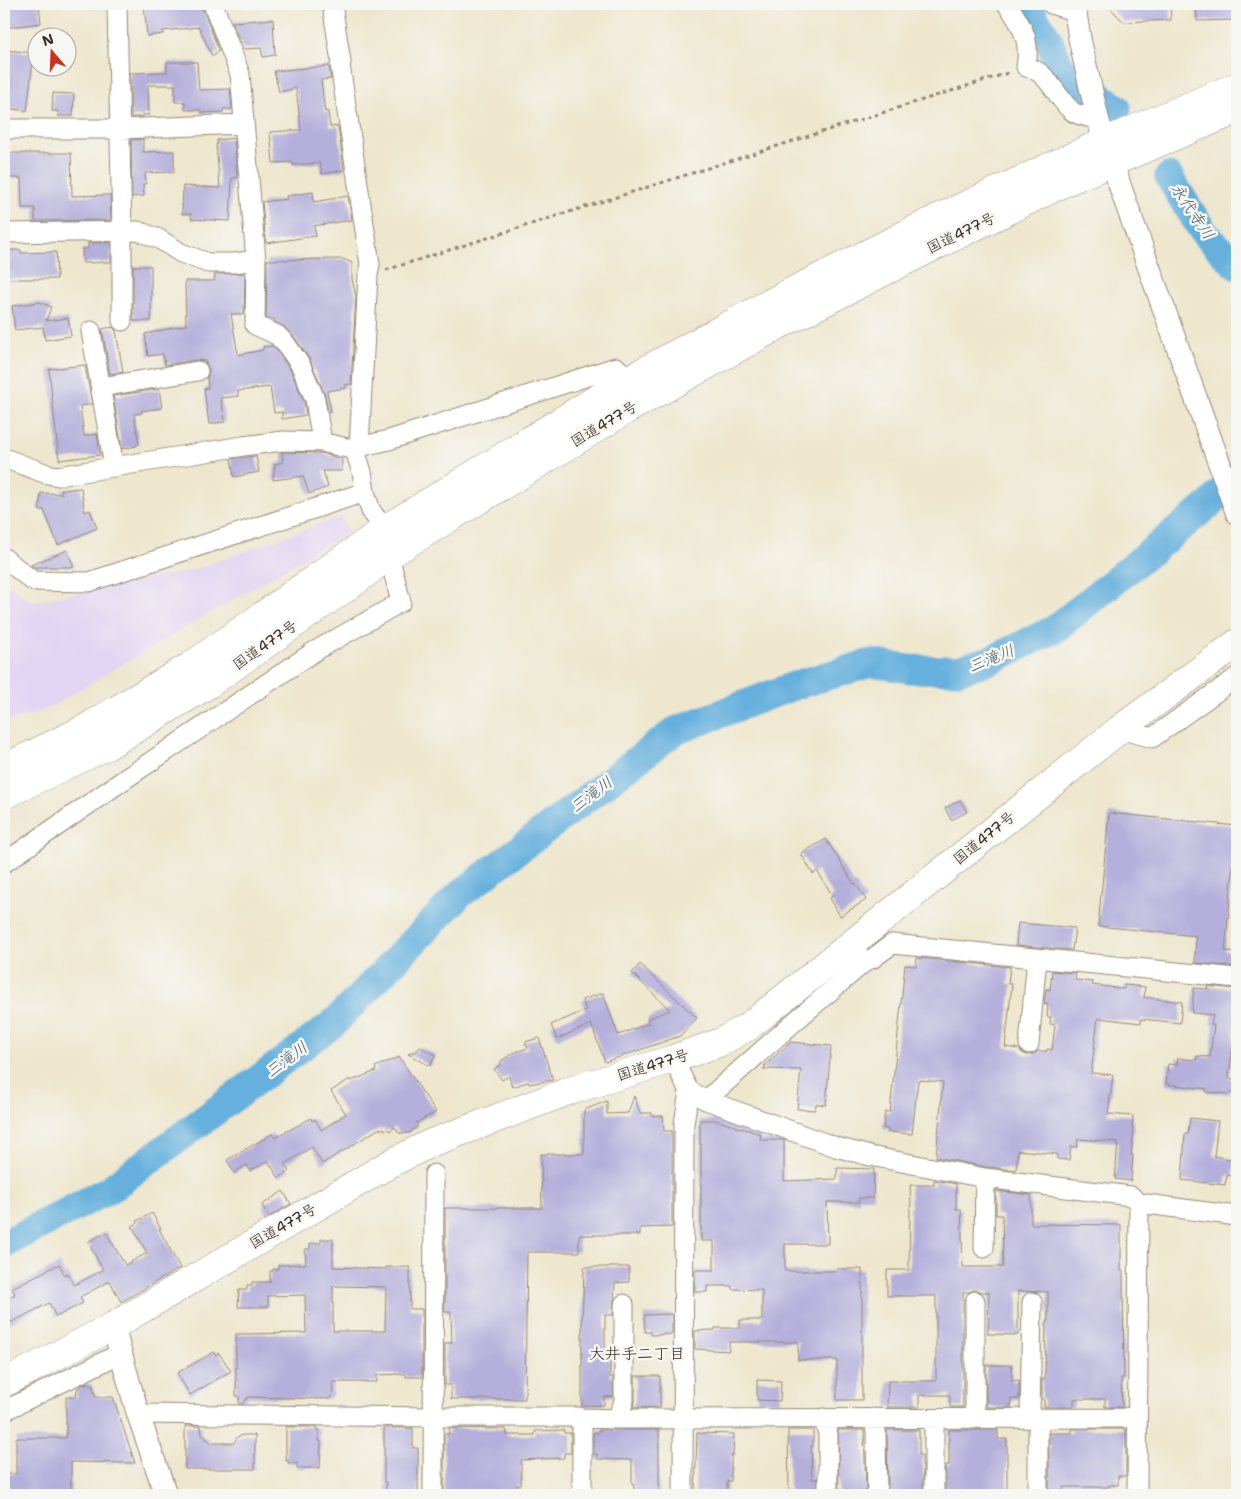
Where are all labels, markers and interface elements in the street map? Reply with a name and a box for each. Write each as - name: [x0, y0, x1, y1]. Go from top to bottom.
- north arrow: [28, 28, 78, 78]
- text: N: [40, 29, 56, 50]
- water label: 永代寺川: [1166, 179, 1219, 244]
- street label: 国道477号: [923, 208, 999, 258]
- street label: 国道477号: [567, 396, 641, 452]
- street label: 国道477号: [229, 615, 301, 675]
- water label: 三滝川: [965, 640, 1017, 677]
- water label: 三滝川: [566, 772, 617, 817]
- street label: 国道477号: [949, 807, 1019, 869]
- water label: 三滝川: [261, 1037, 312, 1082]
- street label: 国道477号: [614, 1045, 692, 1085]
- street label: 国道477号: [246, 1199, 320, 1253]
- district label: 大井手二丁目: [589, 1343, 685, 1364]

